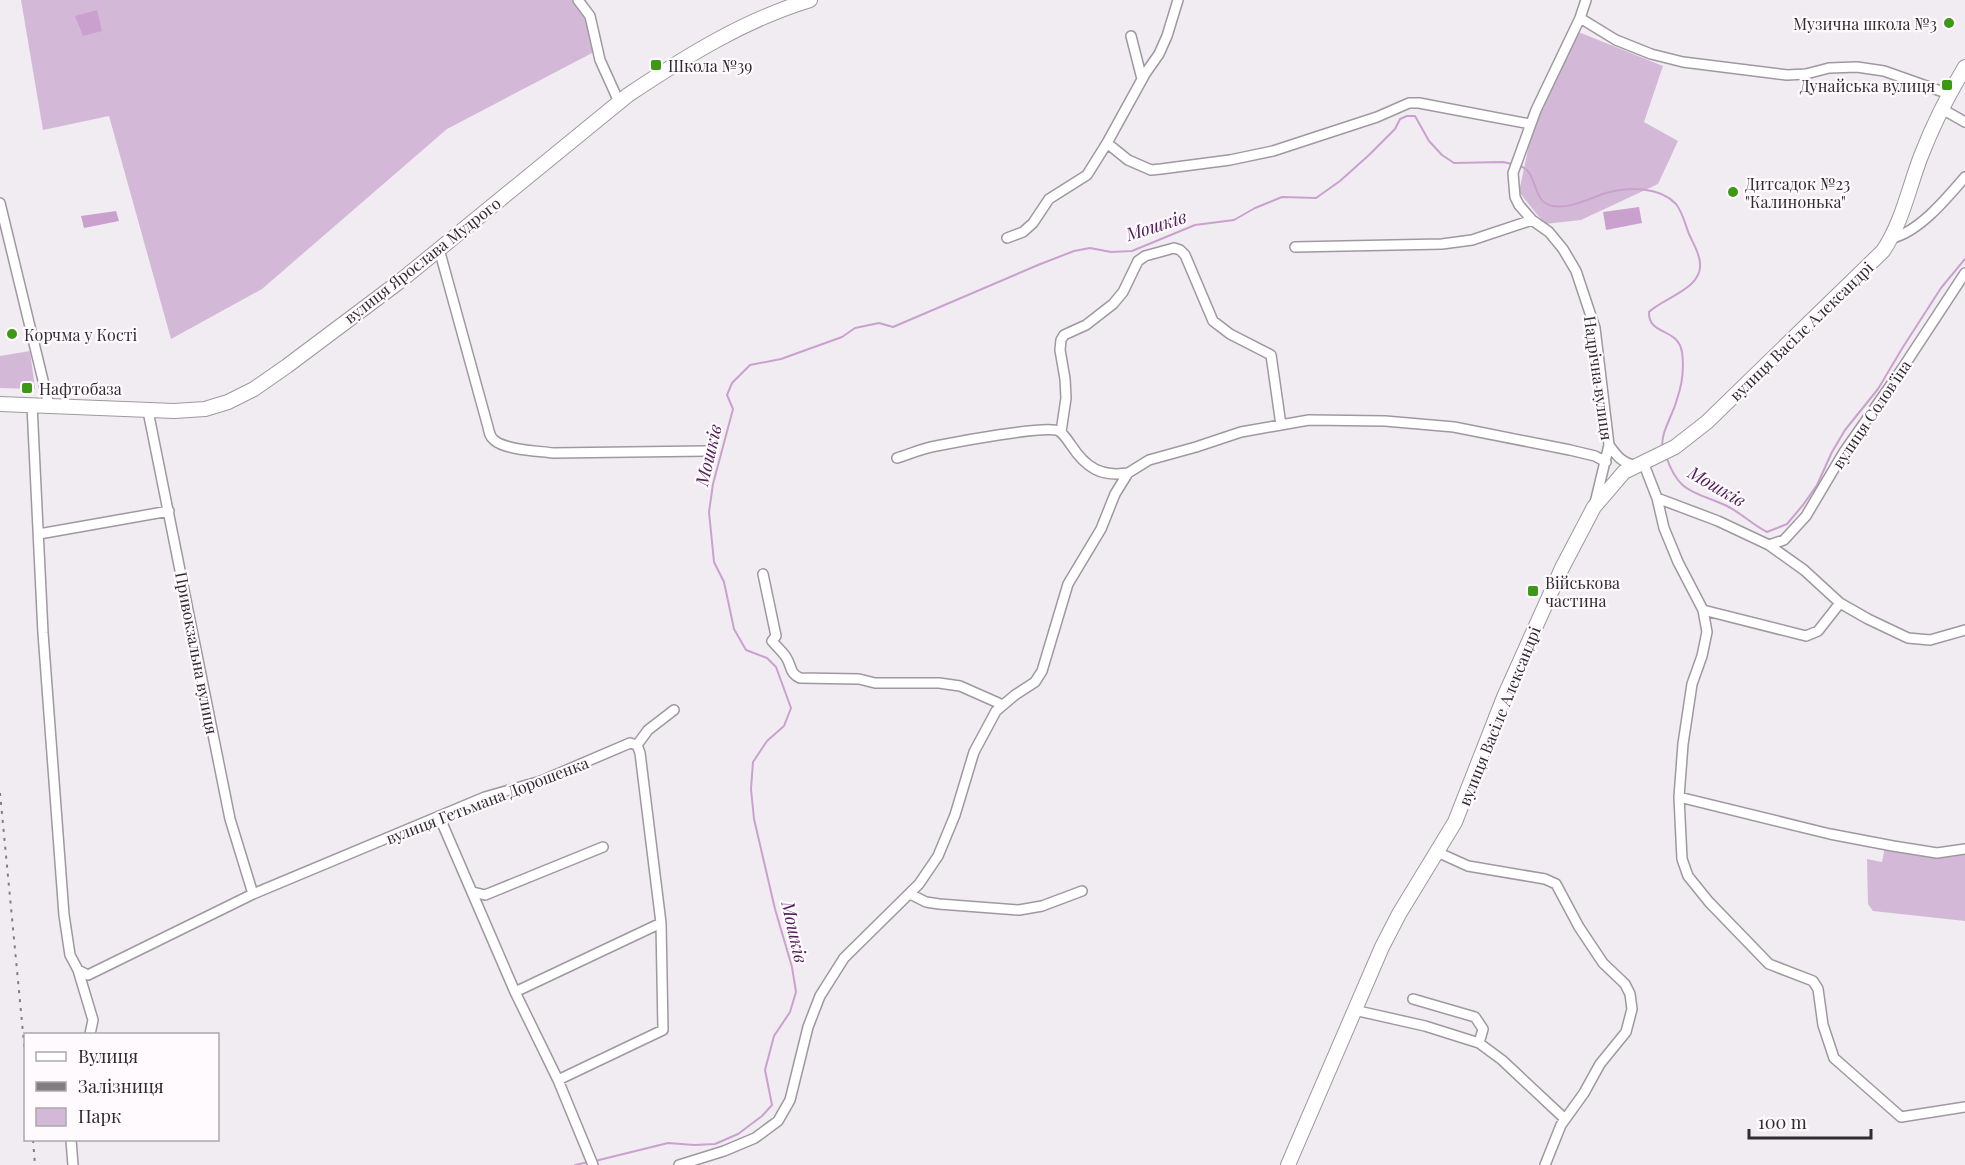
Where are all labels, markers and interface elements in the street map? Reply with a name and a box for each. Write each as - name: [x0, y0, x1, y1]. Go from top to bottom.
- place label: Музична школа №3: [1793, 13, 1937, 34]
- marker: Музична школа №3: [1942, 16, 1956, 30]
- place label: Школа №39: [668, 55, 752, 76]
- marker: Школа №39: [649, 58, 663, 72]
- place label: Дунайська вулиця: [1800, 75, 1935, 96]
- marker: Дунайська вулиця: [1940, 78, 1954, 92]
- place label: Дитсадок №23 "Калинонька": [1745, 173, 1850, 212]
- marker: Дитсадок №23 "Калинонька": [1726, 185, 1740, 199]
- street label: вулиця Ярослава Мудрого: [339, 192, 505, 328]
- water label: Мошків: [1122, 204, 1190, 246]
- street label: вулиця Васіле Александрі: [1725, 257, 1878, 405]
- street label: Надрічна вулиця: [1580, 314, 1618, 442]
- place label: Корчма у Кості: [24, 324, 138, 345]
- marker: Корчма у Кості: [5, 327, 19, 341]
- street label: вулиця Солов'їна: [1827, 356, 1915, 472]
- place label: Нафтобаза: [39, 378, 122, 399]
- marker: Нафтобаза: [20, 381, 34, 395]
- water label: Мошків: [689, 421, 727, 489]
- water label: Мошків: [1683, 459, 1750, 512]
- street label: Привокзальна вулиця: [171, 570, 223, 736]
- place label: Військова частина: [1545, 572, 1620, 611]
- marker: Військова частина: [1526, 584, 1540, 598]
- street label: вулиця Васіле Александрі: [1453, 623, 1545, 809]
- street label: вулиця Гетьмана Дорошенка: [383, 752, 591, 848]
- water label: Мошків: [776, 898, 814, 966]
- legend: [24, 1033, 219, 1141]
- text: Вулиця: [78, 1044, 139, 1068]
- text: Залізниця: [78, 1074, 164, 1098]
- scale bar: [1749, 1102, 1870, 1140]
- text: Парк: [78, 1104, 121, 1128]
- text: 100 m: [1758, 1110, 1807, 1134]

